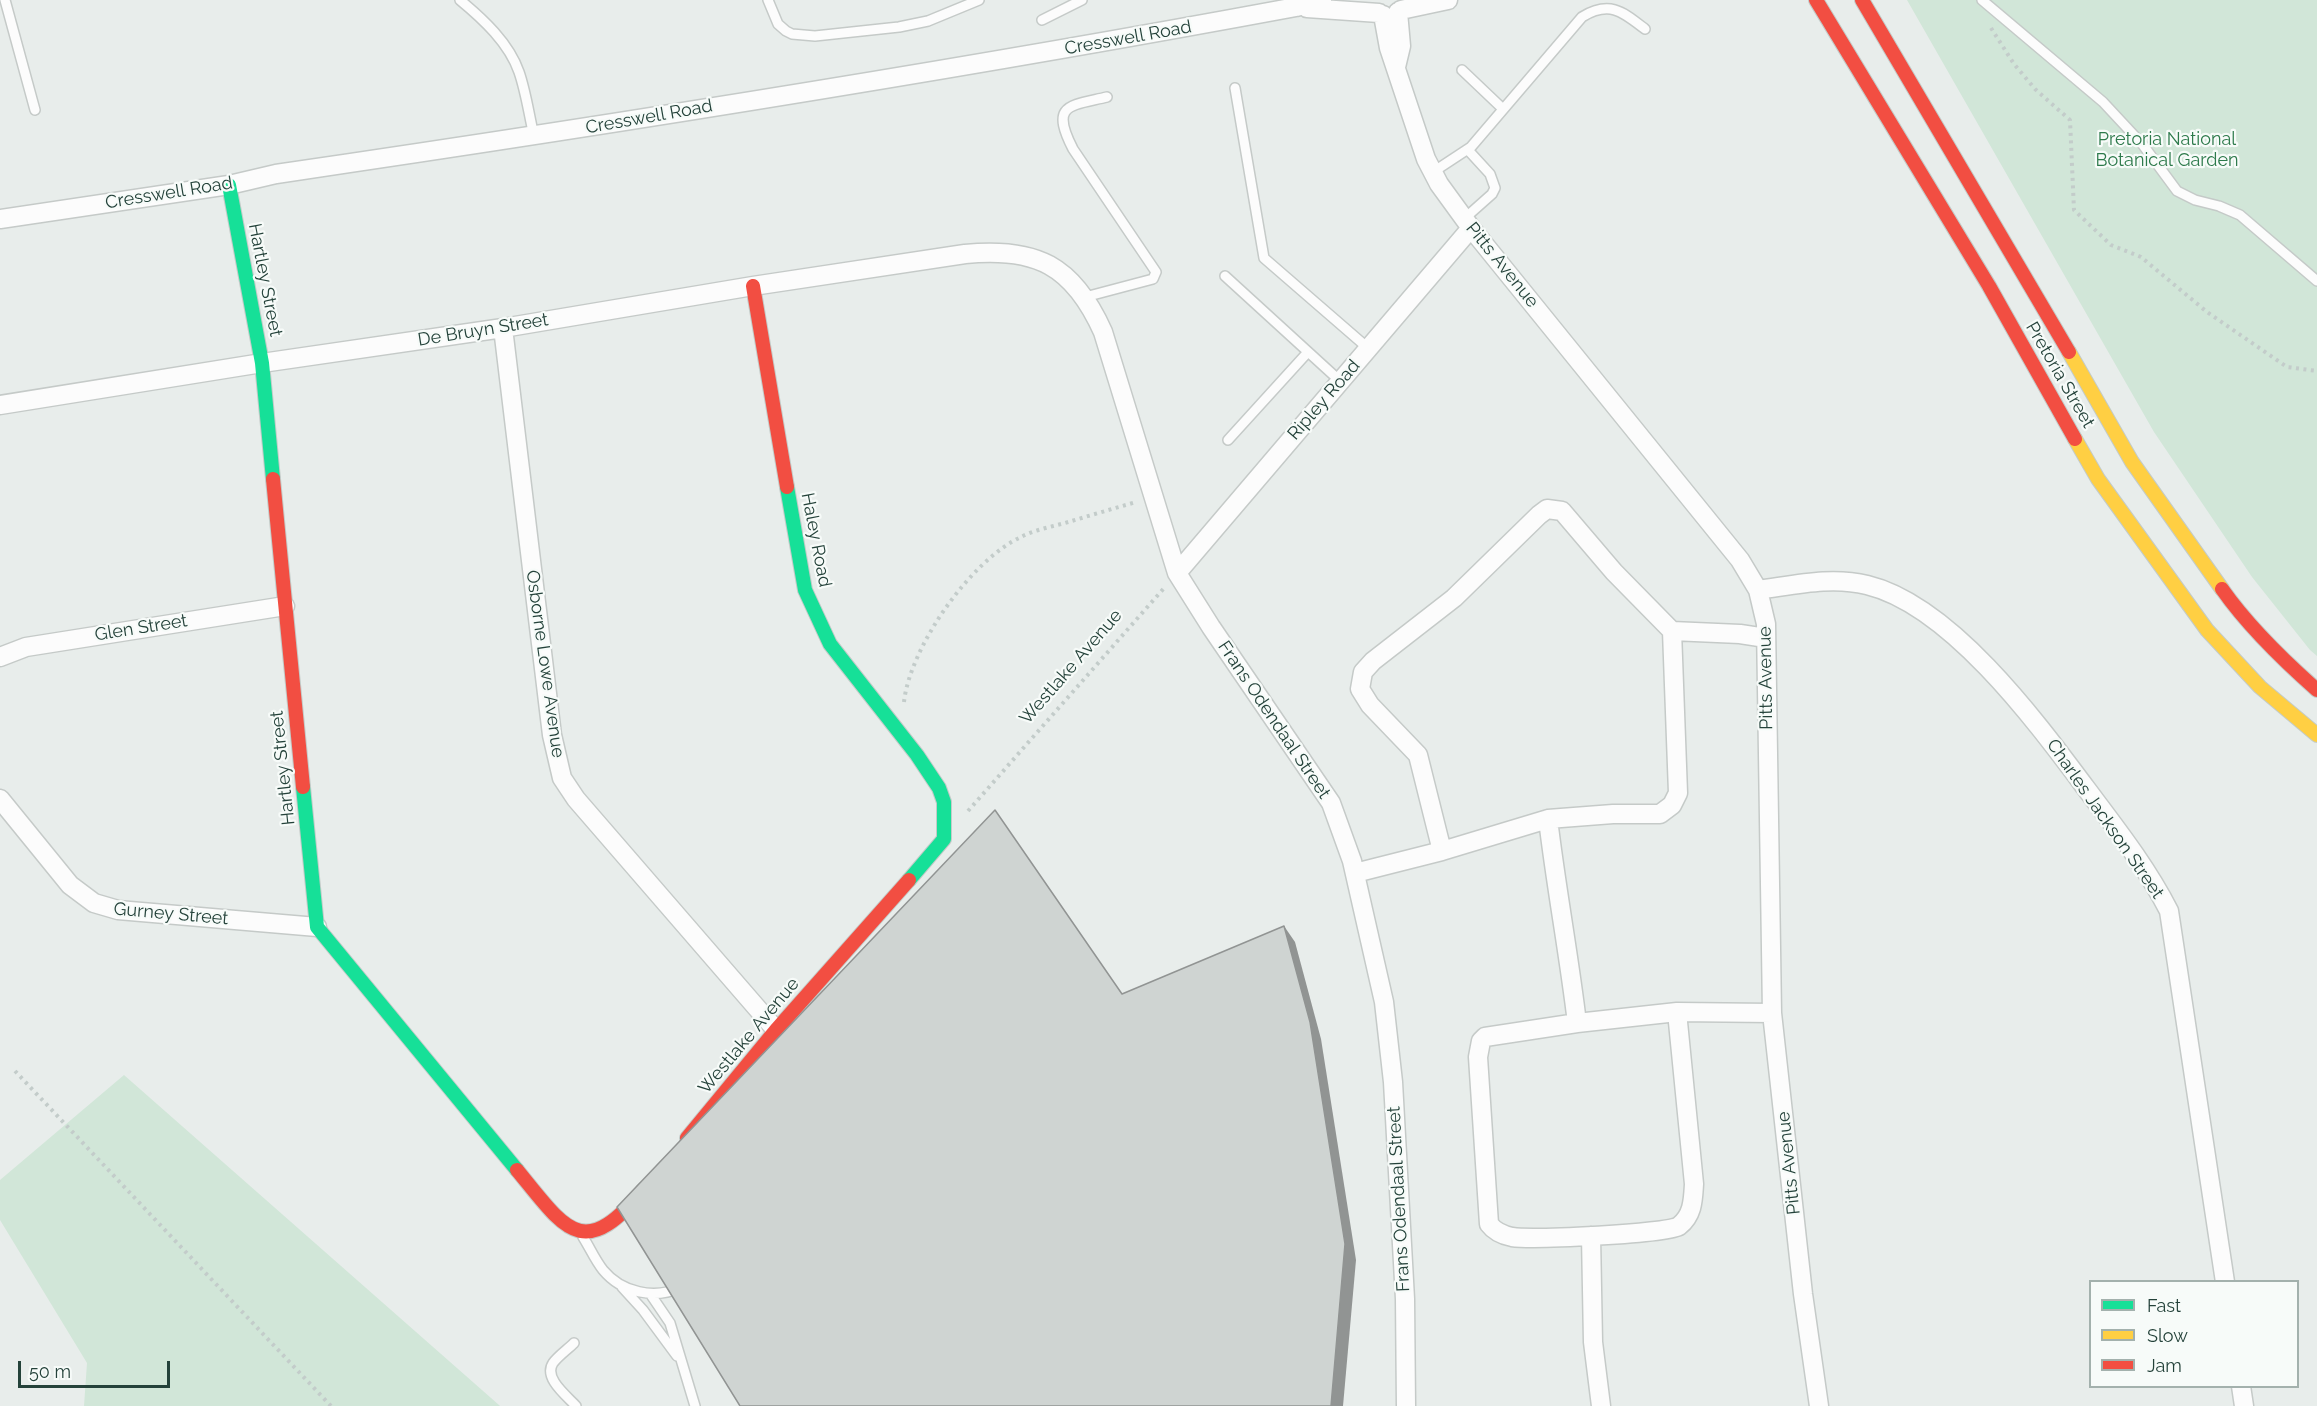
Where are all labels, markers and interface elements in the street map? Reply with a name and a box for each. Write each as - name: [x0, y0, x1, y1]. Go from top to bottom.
- street label: Cresswell Road: [1063, 16, 1193, 60]
- street label: Cresswell Road: [584, 95, 714, 139]
- park label: Pretoria National Botanical Garden: [2095, 129, 2239, 172]
- street label: Cresswell Road: [104, 172, 234, 214]
- street label: Pitts Avenue: [1461, 218, 1543, 312]
- street label: Hartley Street: [243, 222, 287, 338]
- street label: De Bruyn Street: [416, 309, 550, 351]
- street label: Pretoria Street: [2021, 318, 2099, 432]
- street label: Ripley Road: [1283, 355, 1365, 445]
- street label: Haley Road: [796, 491, 836, 589]
- street label: Osborne Lowe Avenue: [521, 569, 569, 759]
- street label: Westlake Avenue: [1015, 605, 1127, 729]
- street label: Glen Street: [93, 610, 189, 646]
- street label: Pitts Avenue: [1754, 626, 1778, 730]
- street label: Frans Odendaal Street: [1213, 637, 1335, 803]
- street label: Hartley Street: [266, 710, 300, 826]
- street label: Charles Jackson Street: [2042, 735, 2168, 903]
- street label: Gurney Street: [113, 898, 229, 930]
- street label: Westlake Avenue: [694, 974, 804, 1098]
- street label: Frans Odendaal Street: [1383, 1106, 1415, 1292]
- street label: Pitts Avenue: [1773, 1110, 1805, 1216]
- legend: [2089, 1280, 2299, 1388]
- text: Fast: [2147, 1295, 2181, 1316]
- text: Slow: [2147, 1325, 2188, 1346]
- scale bar: [21, 1349, 172, 1387]
- text: Jam: [2147, 1355, 2182, 1376]
- text: 50 m: [29, 1361, 71, 1382]

